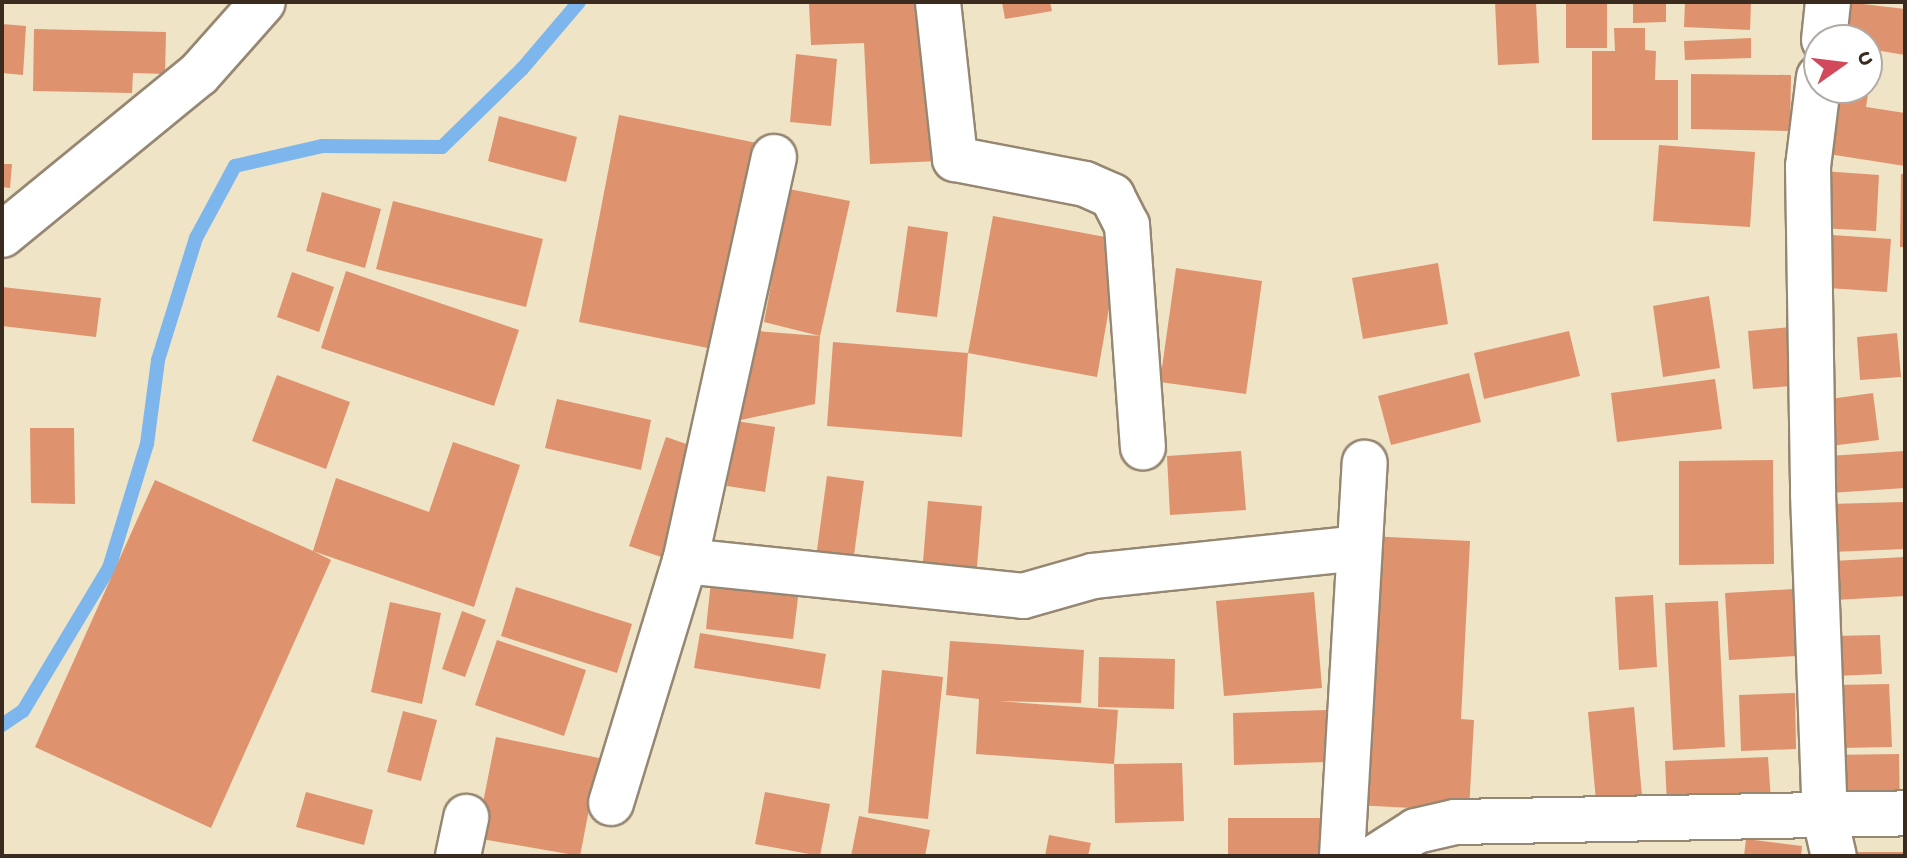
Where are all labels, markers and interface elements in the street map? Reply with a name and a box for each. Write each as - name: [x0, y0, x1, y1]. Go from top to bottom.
- north arrow: [1803, 24, 1883, 104]
- text: U: [1850, 49, 1878, 68]

